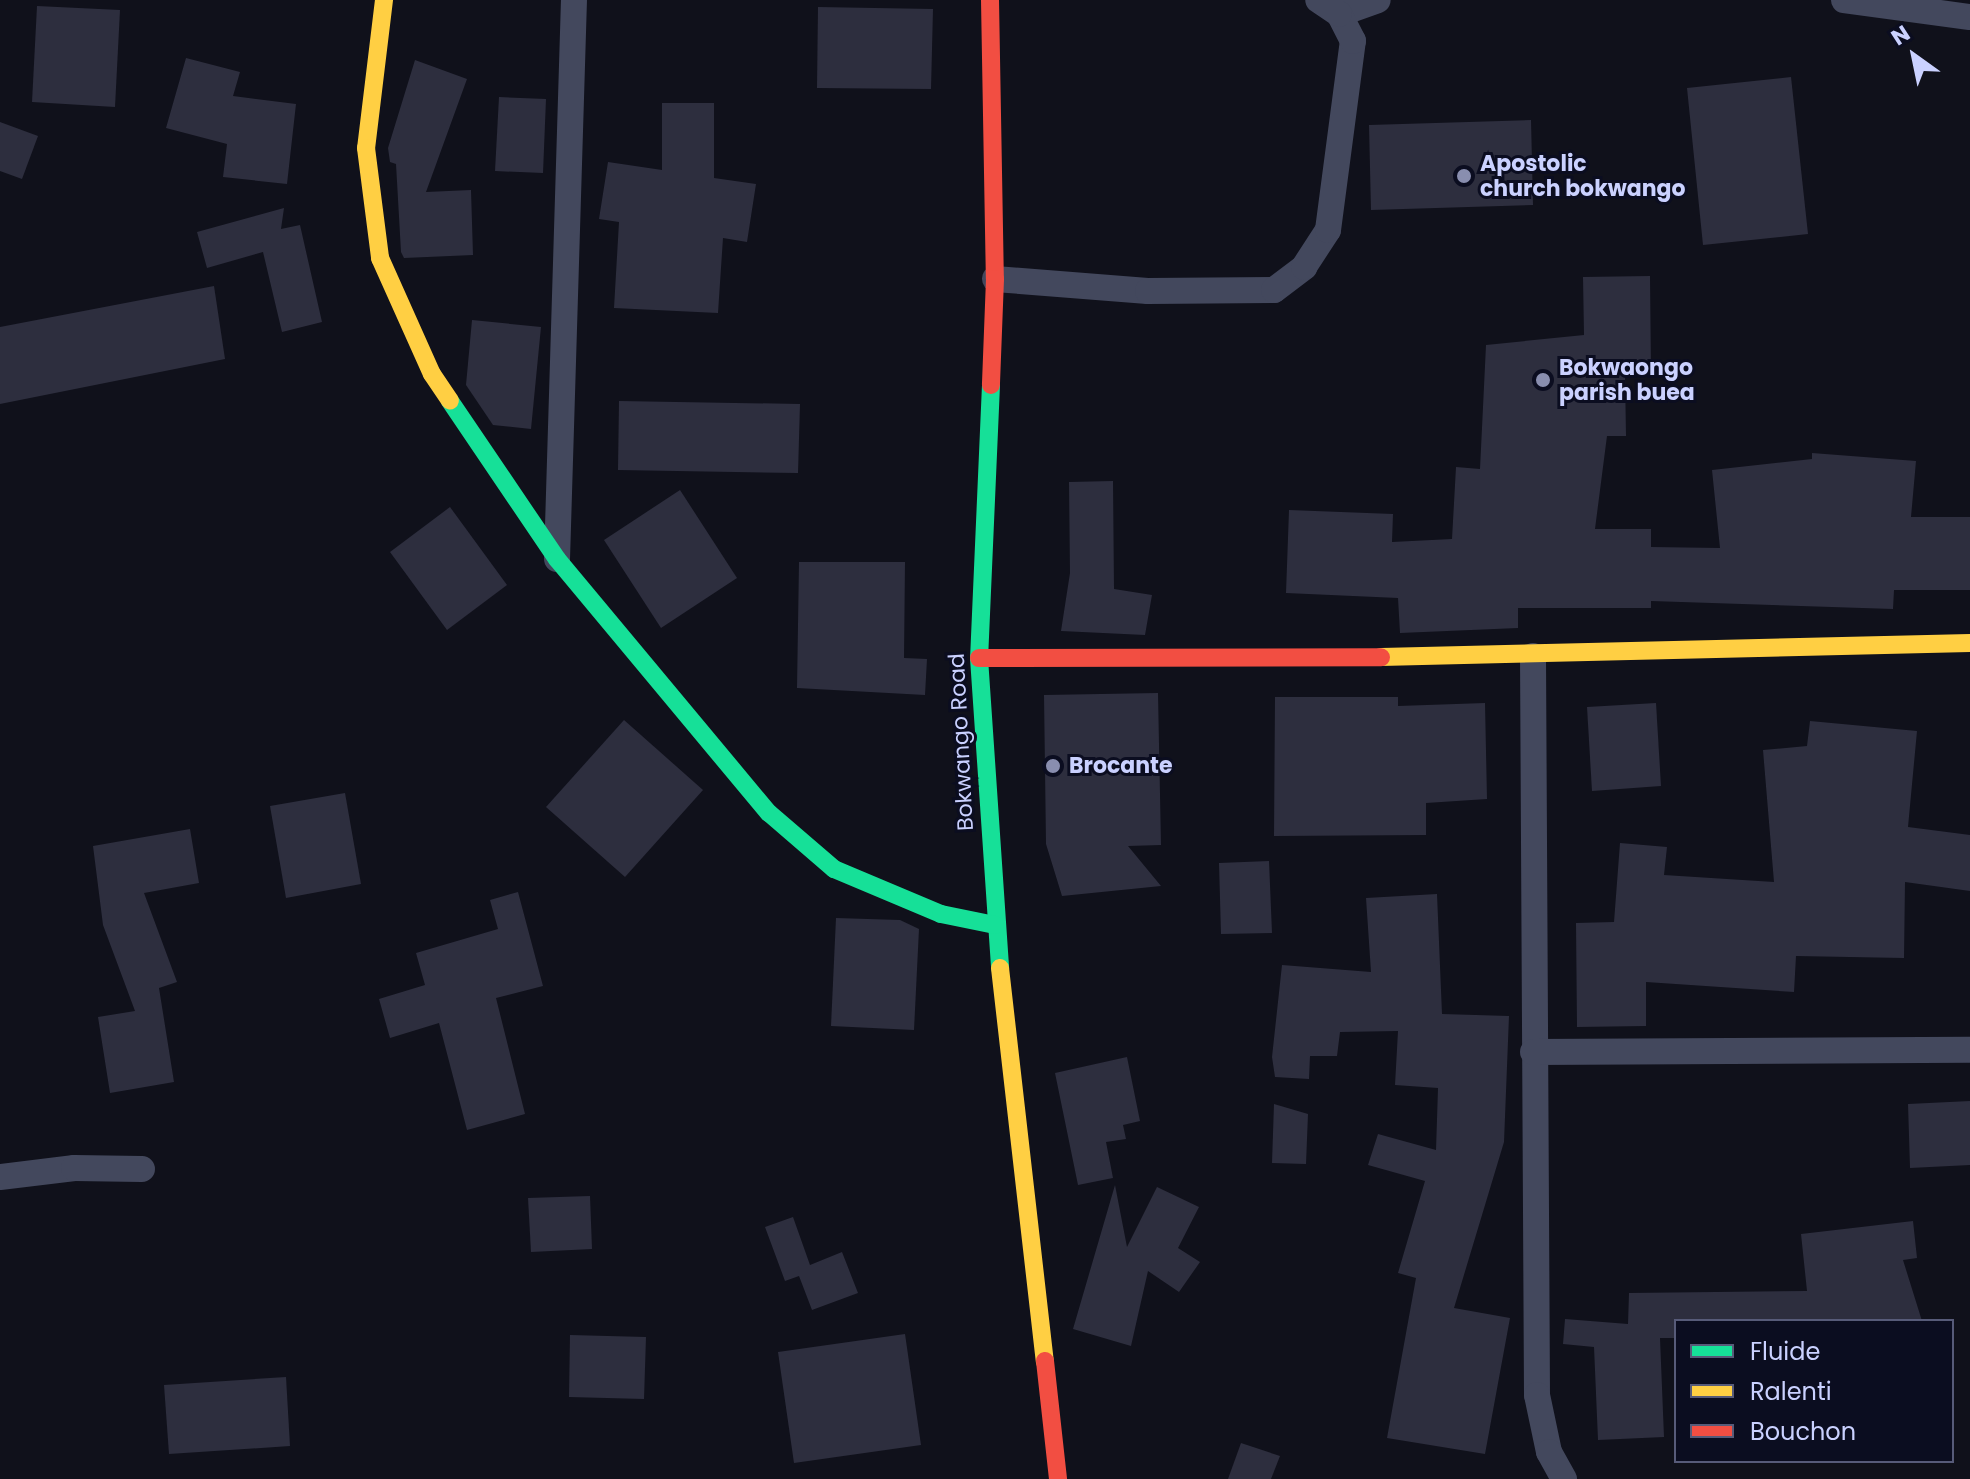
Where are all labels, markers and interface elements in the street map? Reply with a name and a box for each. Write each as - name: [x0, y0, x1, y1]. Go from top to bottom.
- north arrow: [1874, 16, 1954, 96]
- text: N: [1885, 18, 1916, 53]
- place label: Apostolic church bokwango: [1480, 150, 1686, 202]
- marker: Apostolic church bokwango: [1455, 167, 1473, 185]
- place label: Bokwaongo parish buea: [1559, 354, 1695, 406]
- marker: Bokwaongo parish buea: [1534, 371, 1552, 389]
- street label: Bokwango Road: [943, 652, 979, 832]
- place label: Brocante: [1069, 753, 1172, 779]
- marker: Brocante: [1044, 757, 1062, 775]
- legend: [1674, 1319, 1954, 1463]
- text: Fluide: [1750, 1335, 1820, 1368]
- text: Ralenti: [1750, 1375, 1832, 1408]
- text: Bouchon: [1750, 1415, 1856, 1448]

